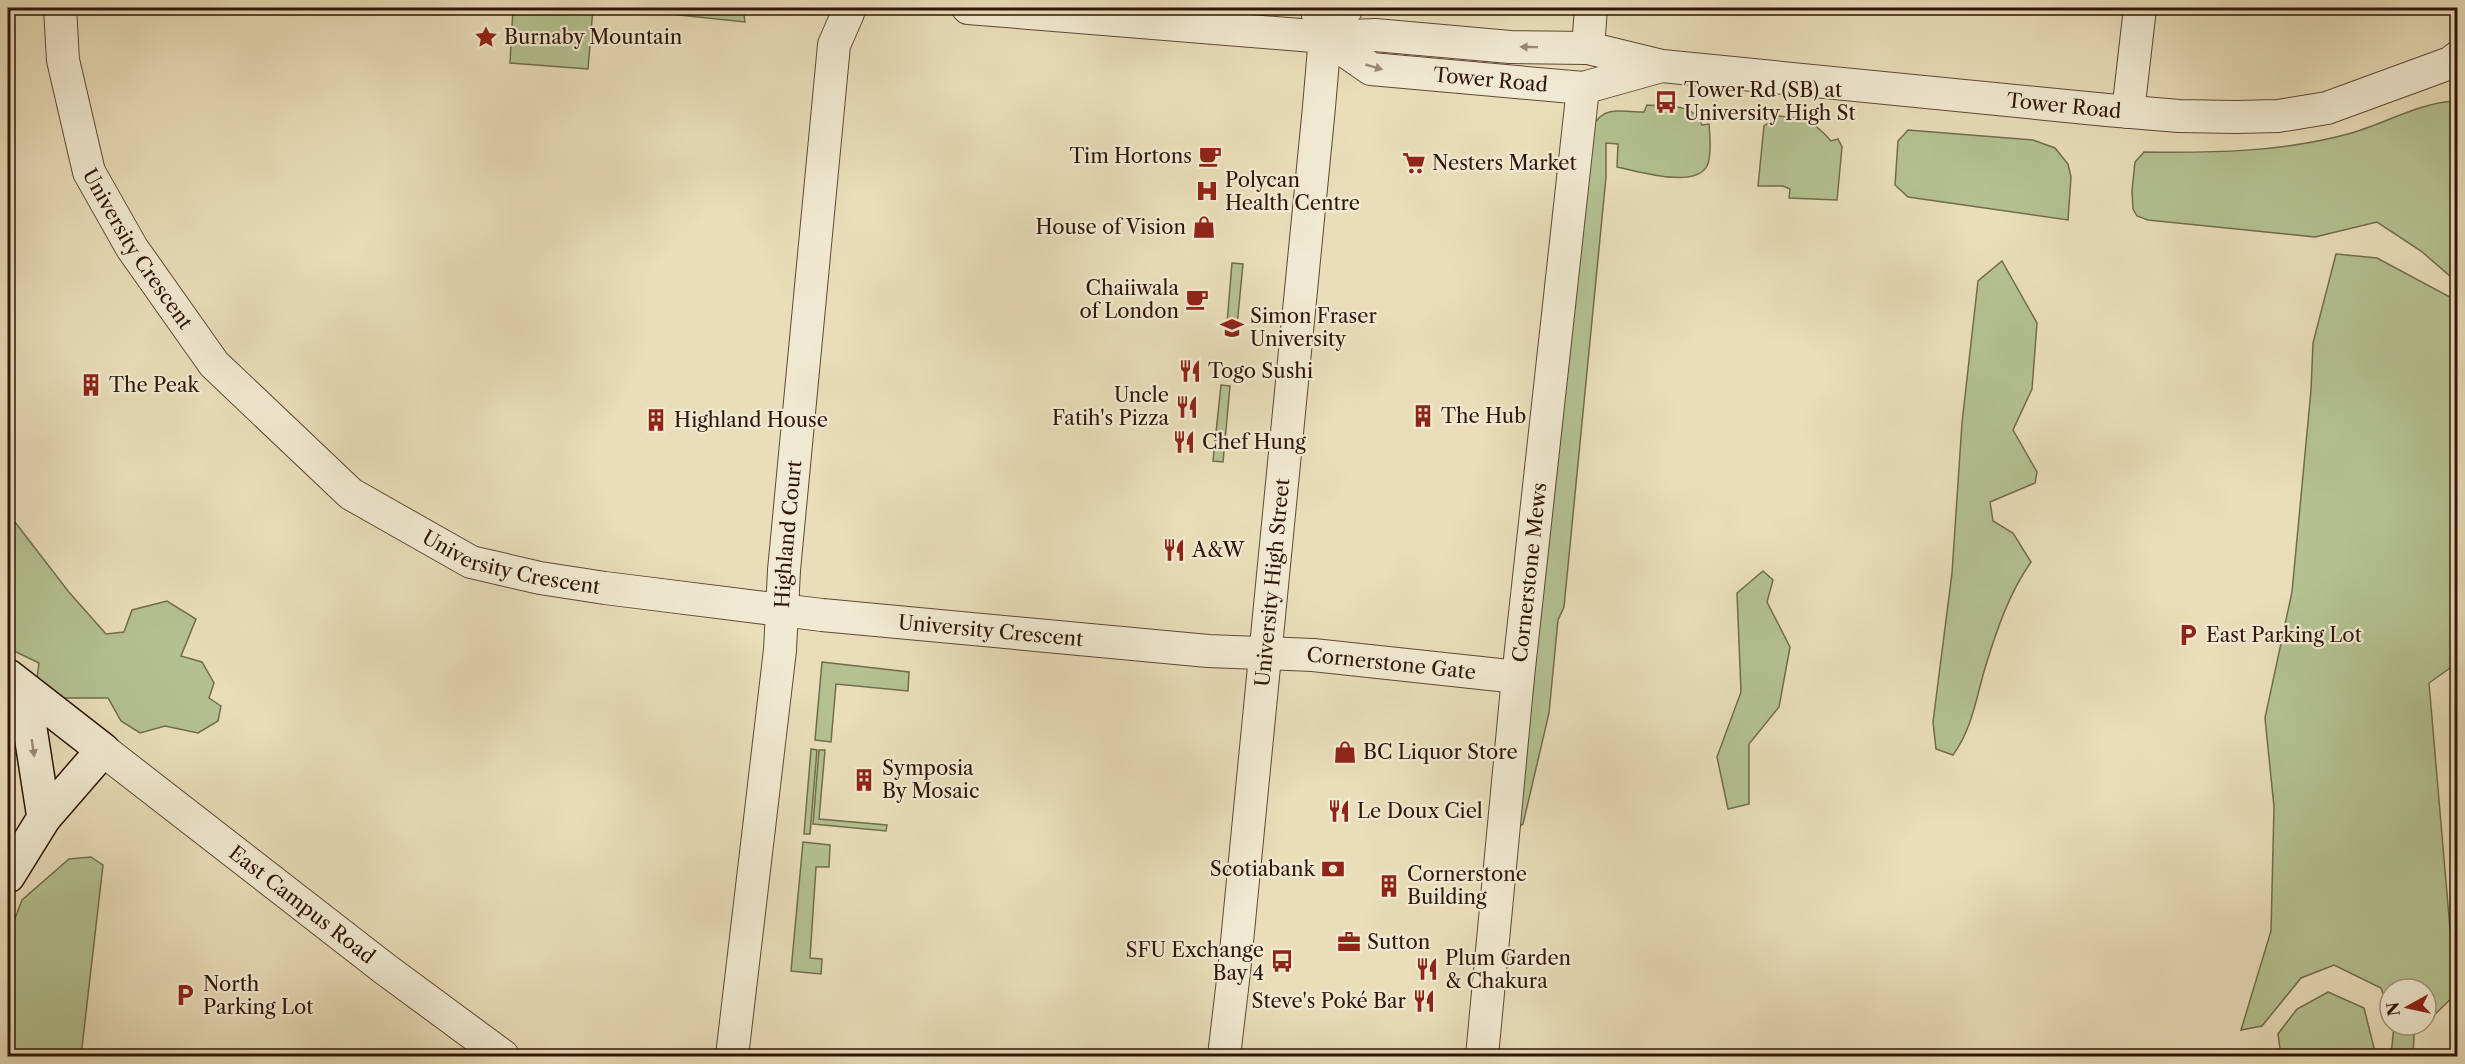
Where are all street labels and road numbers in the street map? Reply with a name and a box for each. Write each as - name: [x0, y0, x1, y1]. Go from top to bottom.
- street label: Tower Road: [1432, 63, 1549, 97]
- street label: Tower Road: [2006, 88, 2122, 123]
- street label: University Crescent: [78, 164, 198, 334]
- street label: Highland Court: [770, 459, 806, 609]
- street label: University High Street: [1250, 477, 1294, 688]
- street label: Cornerstone Mews: [1508, 481, 1551, 664]
- street label: University Crescent: [418, 525, 602, 599]
- street label: University Crescent: [897, 610, 1084, 651]
- street label: Cornerstone Gate: [1305, 642, 1477, 684]
- street label: East Campus Road: [224, 840, 380, 969]

